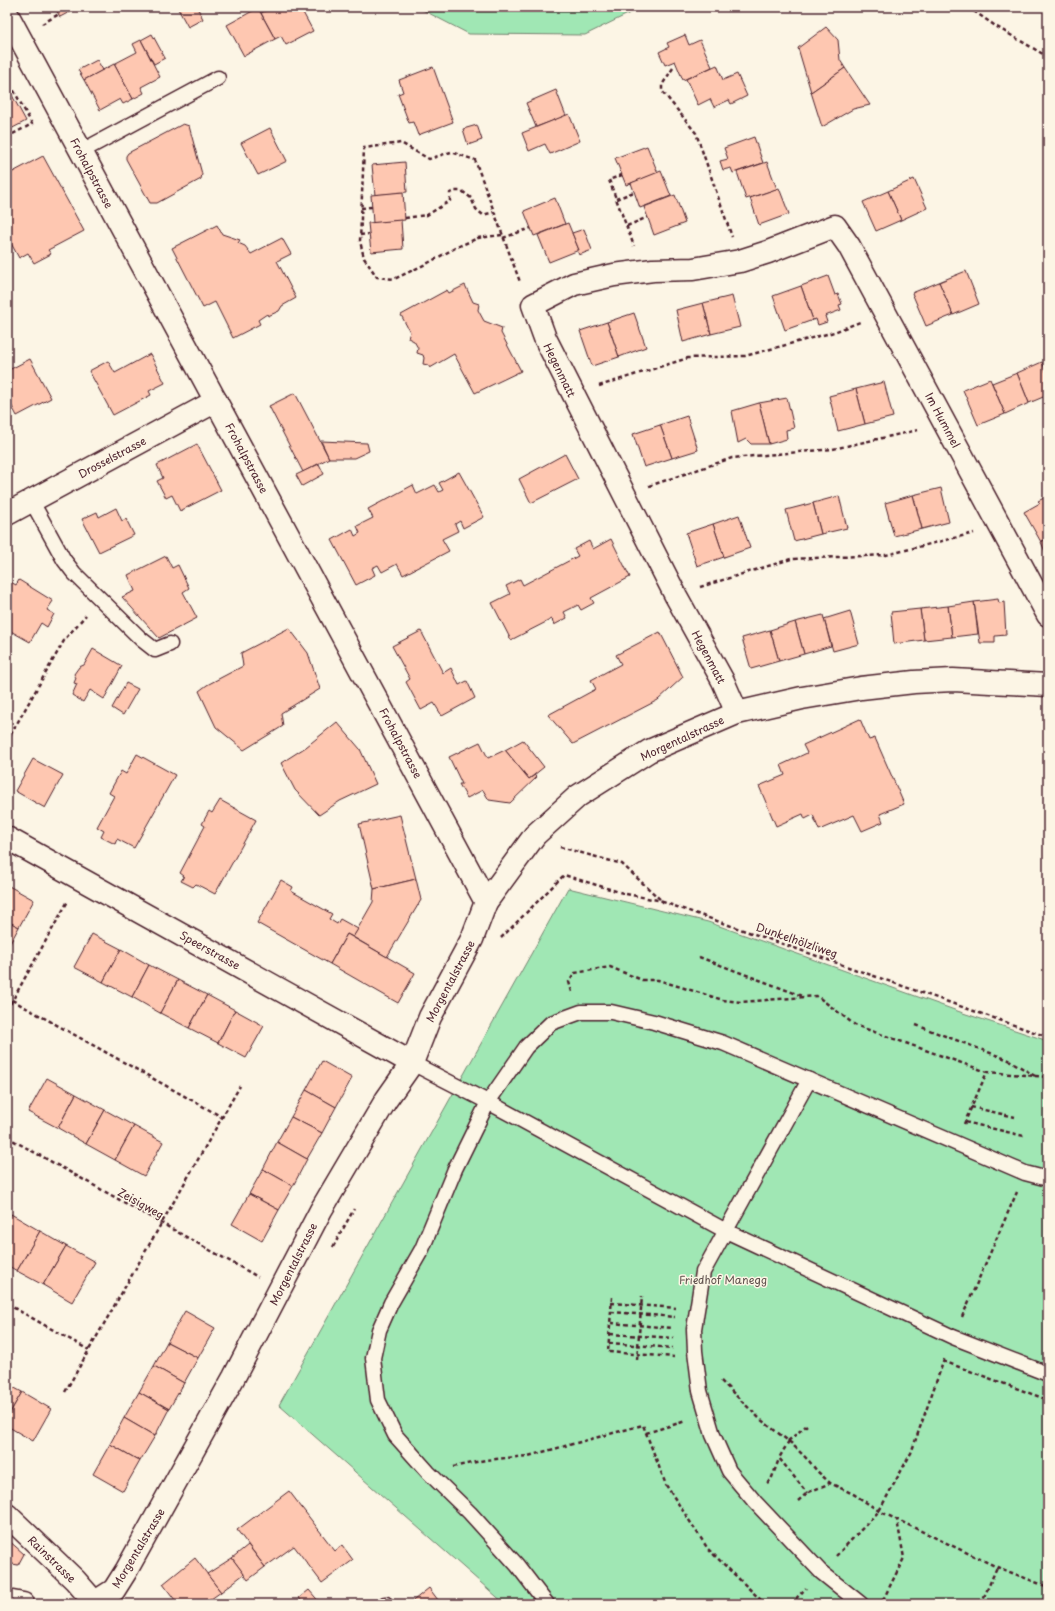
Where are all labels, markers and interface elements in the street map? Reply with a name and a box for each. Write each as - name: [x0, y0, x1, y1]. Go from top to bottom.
- street label: Frohalpstrasse: [66, 135, 118, 211]
- street label: Hegenmatt: [540, 340, 581, 401]
- street label: Im Hummel: [921, 389, 965, 451]
- street label: Frohalpstrasse: [221, 420, 273, 496]
- street label: Drosselstrasse: [75, 432, 149, 482]
- street label: Hegenmatt: [688, 627, 731, 687]
- street label: Frohalpstrasse: [375, 705, 427, 781]
- street label: Morgentalstrasse: [637, 711, 727, 765]
- street label: Dunkelhölzliweg: [754, 918, 840, 962]
- street label: Speerstrasse: [177, 926, 243, 974]
- street label: Morgentalstrasse: [421, 937, 479, 1025]
- street label: Zeisigweg: [115, 1183, 167, 1223]
- street label: Morgentalstrasse: [265, 1220, 321, 1308]
- park label: Friedhof Manegg: [679, 1271, 767, 1288]
- street label: Morgentalstrasse: [107, 1505, 169, 1591]
- street label: Rainstrasse: [24, 1532, 80, 1587]

